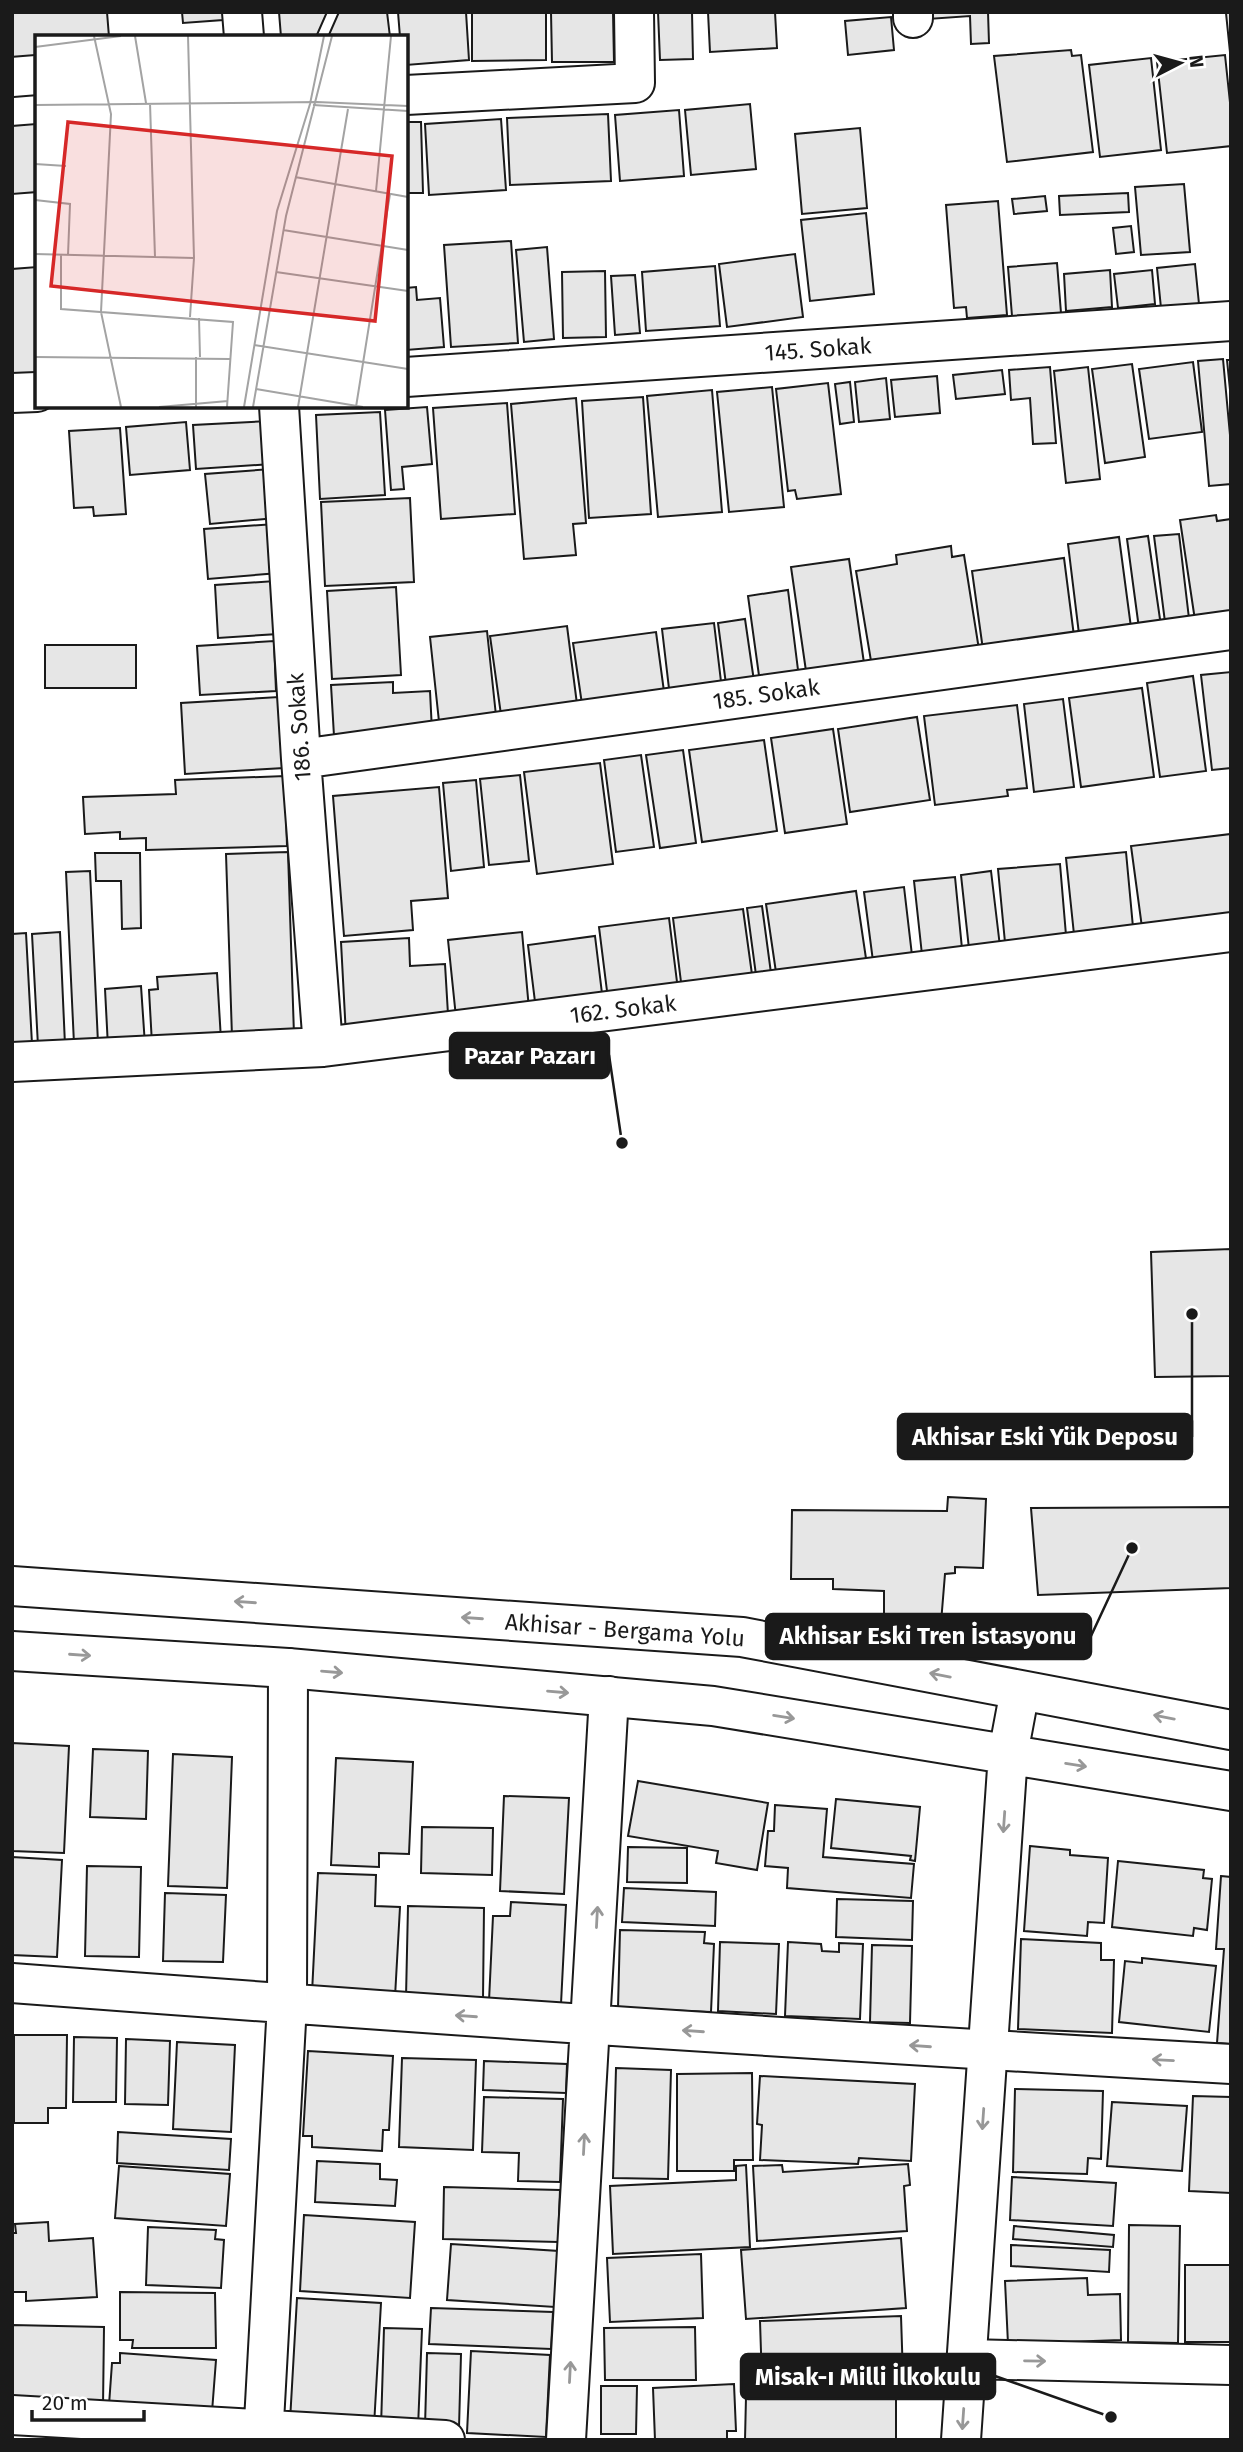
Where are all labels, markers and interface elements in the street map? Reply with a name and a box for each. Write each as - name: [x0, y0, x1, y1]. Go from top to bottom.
- north arrow: [1145, 28, 1215, 98]
- inset map: [35, 35, 408, 408]
- text: N: [1184, 54, 1209, 69]
- street label: 145. Sokak: [764, 331, 872, 367]
- street label: 186. Sokak: [281, 672, 317, 782]
- street label: 185. Sokak: [711, 673, 821, 715]
- street label: 162. Sokak: [568, 989, 678, 1029]
- callout: Pazar Pazarı: [450, 1033, 609, 1078]
- text: Pazar Pazarı: [464, 1042, 596, 1070]
- callout: Akhisar Eski Yük Deposu: [898, 1414, 1192, 1459]
- text: Akhisar Eski Yük Deposu: [911, 1423, 1178, 1451]
- one-way arrow: [234, 1596, 257, 1609]
- street label: Akhisar - Bergama Yolu: [504, 1608, 746, 1652]
- one-way arrow: [461, 1612, 484, 1625]
- callout: Akhisar Eski Tren İstasyonu: [766, 1614, 1091, 1659]
- text: Akhisar Eski Tren İstasyonu: [778, 1621, 1077, 1650]
- one-way arrow: [69, 1649, 91, 1662]
- one-way arrow: [320, 1666, 343, 1679]
- one-way arrow: [929, 1668, 952, 1681]
- one-way arrow: [547, 1686, 569, 1699]
- one-way arrow: [1153, 1710, 1176, 1724]
- one-way arrow: [772, 1711, 795, 1724]
- one-way arrow: [1064, 1759, 1086, 1772]
- one-way arrow: [997, 1811, 1010, 1834]
- one-way arrow: [590, 1906, 603, 1929]
- one-way arrow: [455, 2009, 478, 2022]
- one-way arrow: [682, 2024, 705, 2037]
- one-way arrow: [909, 2039, 932, 2052]
- one-way arrow: [1151, 2054, 1174, 2067]
- one-way arrow: [977, 2107, 990, 2130]
- one-way arrow: [577, 2133, 590, 2156]
- callout: Misak-ı Milli İlkokulu: [741, 2354, 995, 2399]
- one-way arrow: [1024, 2354, 1047, 2368]
- one-way arrow: [564, 2360, 577, 2383]
- text: Misak-ı Milli İlkokulu: [755, 2362, 981, 2391]
- scale bar: [32, 2378, 144, 2422]
- text: 20 m: [42, 2390, 88, 2416]
- one-way arrow: [956, 2407, 969, 2430]

